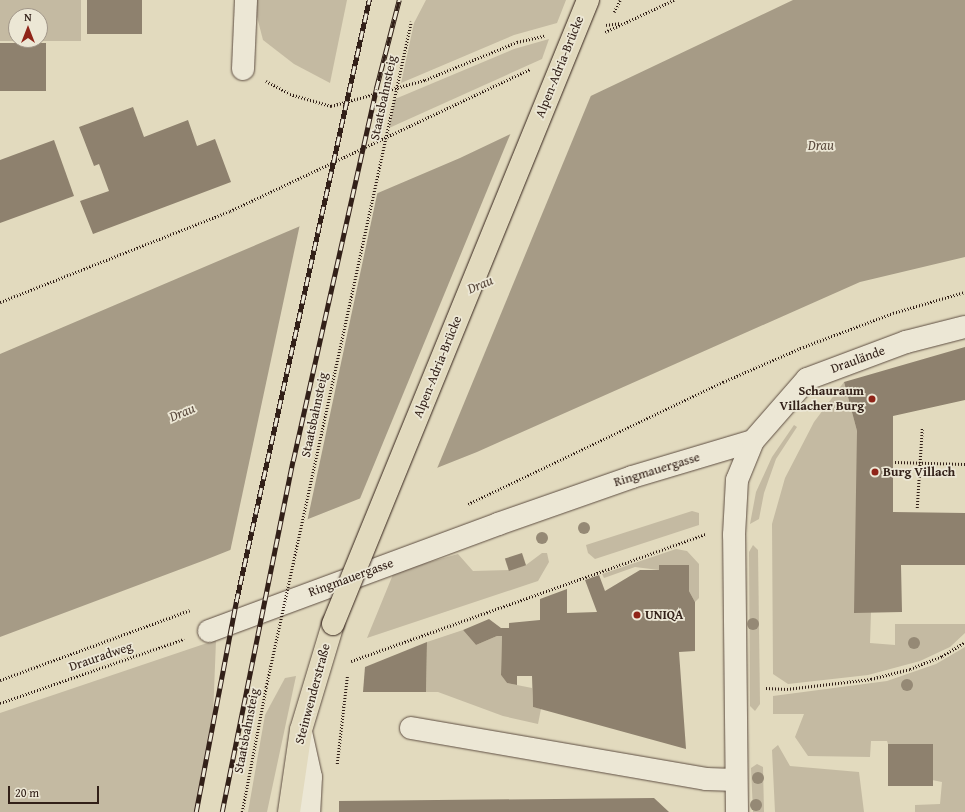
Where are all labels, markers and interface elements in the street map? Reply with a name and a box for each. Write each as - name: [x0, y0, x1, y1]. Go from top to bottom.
- north arrow: [8, 8, 48, 48]
- text: N: [24, 9, 32, 25]
- street label: Alpen-Adria-Brücke: [532, 14, 588, 120]
- street label: Staatsbahnsteig: [367, 54, 401, 142]
- water label: Drau: [808, 137, 834, 153]
- water label: Drau: [465, 271, 495, 297]
- street label: Alpen-Adria-Brücke: [410, 314, 466, 420]
- street label: Draulände: [829, 343, 887, 377]
- street label: Staatsbahnsteig: [298, 371, 332, 459]
- place label: Schauraum Villacher Burg: [780, 384, 864, 415]
- marker: Schauraum Villacher Burg: [867, 394, 877, 404]
- water label: Drau: [167, 399, 197, 425]
- street label: Ringmauergasse: [612, 450, 702, 490]
- place label: Burg Villach: [883, 464, 955, 480]
- marker: Burg Villach: [870, 467, 880, 477]
- street label: Ringmauergasse: [306, 555, 396, 601]
- place label: UNIQA: [645, 607, 683, 623]
- marker: UNIQA: [632, 610, 642, 620]
- street label: Drauradweg: [67, 639, 135, 675]
- street label: Steinwenderstraße: [292, 642, 334, 746]
- street label: Staatsbahnsteig: [231, 687, 263, 775]
- scale bar: [10, 778, 101, 804]
- text: 20 m: [15, 784, 39, 801]

